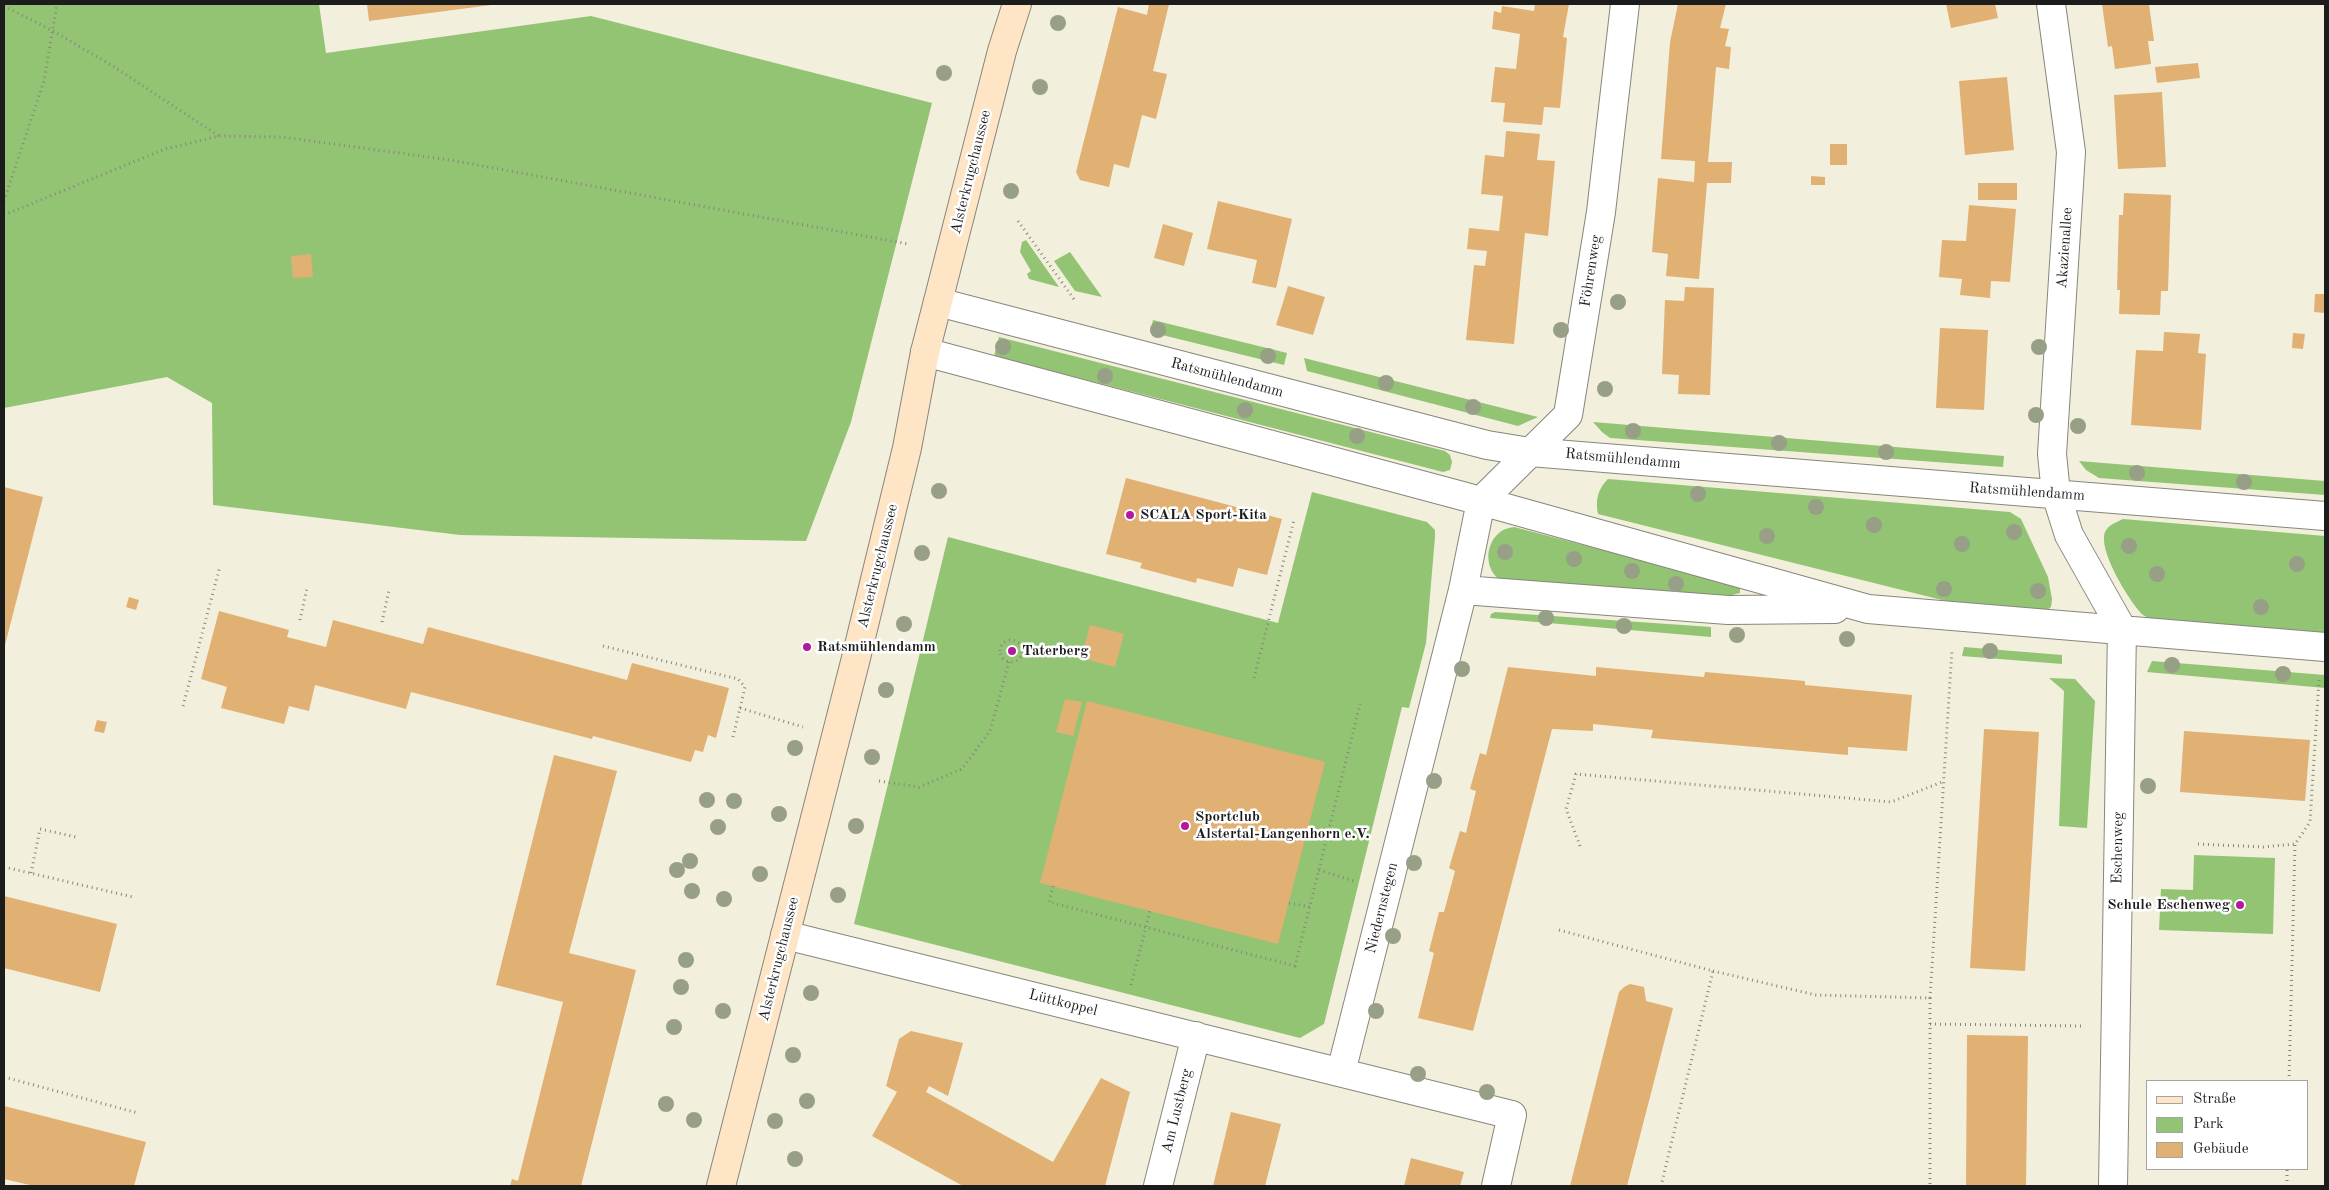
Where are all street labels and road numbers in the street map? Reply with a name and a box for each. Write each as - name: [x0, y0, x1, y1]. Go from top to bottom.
- street label: Alsterkrugchaussee: [947, 108, 995, 236]
- street label: Akazienallee: [2053, 207, 2077, 289]
- street label: Föhrenweg: [1576, 234, 1606, 308]
- street label: Ratsmühlendamm: [1169, 354, 1285, 402]
- street label: Ratsmühlendamm: [1564, 445, 1682, 473]
- street label: Ratsmühlendamm: [1968, 479, 2086, 505]
- street label: Alsterkrugchaussee: [854, 502, 902, 630]
- street label: Eschenweg: [2108, 812, 2128, 884]
- street label: Niedernstegen: [1362, 861, 1402, 955]
- street label: Alsterkrugchaussee: [755, 895, 803, 1023]
- street label: Lüttkoppel: [1027, 986, 1099, 1020]
- street label: Am Lustberg: [1158, 1067, 1196, 1155]

